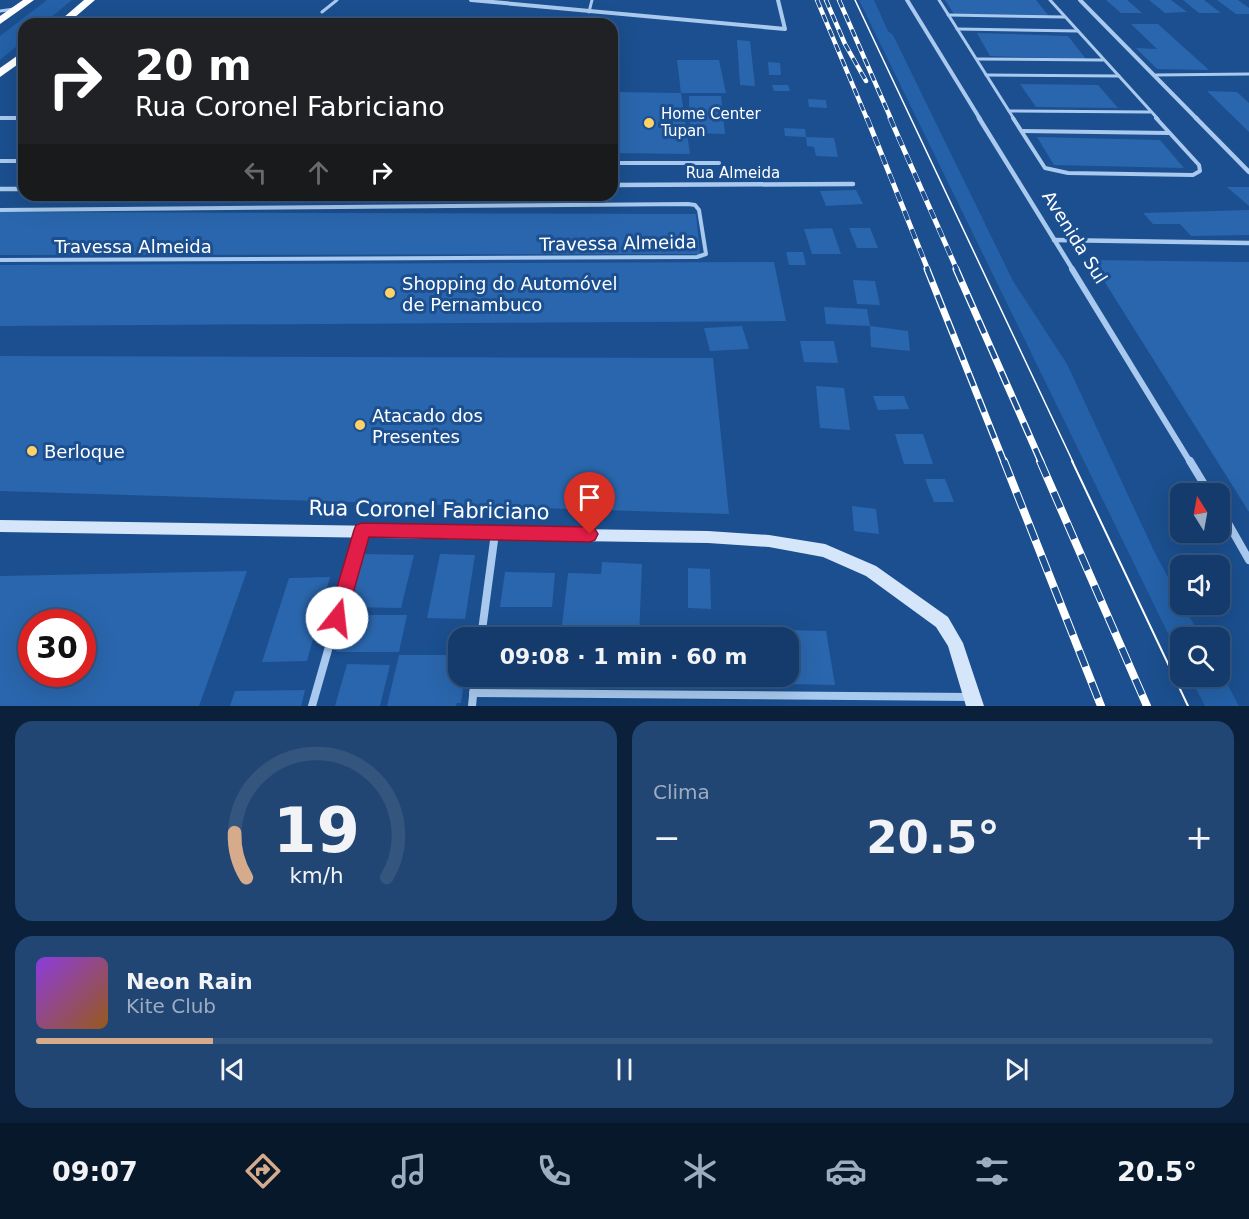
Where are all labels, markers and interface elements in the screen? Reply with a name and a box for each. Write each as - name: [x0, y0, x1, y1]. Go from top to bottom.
- text: 20 m: [135, 41, 252, 90]
- icon: right: [36, 42, 114, 120]
- text: Rua Coronel Fabriciano: [135, 91, 445, 122]
- place label: Home Center Tupan: [660, 105, 761, 140]
- marker: Home Center Tupan: [642, 116, 656, 130]
- icon: left: [239, 156, 272, 189]
- icon: ahead: [302, 156, 335, 189]
- icon: right: [365, 156, 398, 189]
- street label: Rua Almeida: [686, 164, 780, 182]
- street label: Avenida Sul: [1038, 187, 1112, 287]
- street label: Travessa Almeida: [538, 231, 697, 255]
- street label: Travessa Almeida: [53, 236, 212, 257]
- place label: Shopping do Automóvel de Pernambuco: [402, 273, 617, 315]
- marker: Shopping do Automóvel de Pernambuco: [383, 286, 397, 300]
- place label: Atacado dos Presentes: [372, 405, 483, 447]
- marker: Atacado dos Presentes: [353, 418, 367, 432]
- place label: Berloque: [44, 441, 125, 462]
- marker: Berloque: [25, 444, 39, 458]
- pin: [564, 472, 615, 534]
- icon: arrive: [573, 481, 606, 514]
- north arrow: [1170, 483, 1230, 543]
- map controls: [1170, 483, 1230, 687]
- street label: Rua Coronel Fabriciano: [308, 496, 550, 524]
- button: sound: [1170, 555, 1230, 615]
- position arrow: [305, 586, 369, 650]
- speed limit sign: 30: [18, 609, 96, 687]
- button: search: [1170, 627, 1230, 687]
- text: 09:08 · 1 min · 60 m: [500, 644, 747, 669]
- text: Clima: [653, 780, 710, 804]
- text: 19: [273, 794, 359, 867]
- text: 20.5°: [866, 811, 1000, 864]
- text: −: [653, 818, 681, 857]
- text: +: [1185, 818, 1213, 857]
- text: km/h: [289, 863, 343, 888]
- text: Neon Rain: [126, 969, 253, 994]
- text: Kite Club: [126, 994, 216, 1018]
- icon: previous: [216, 1053, 249, 1086]
- icon: pause: [608, 1053, 641, 1086]
- icon: next: [1000, 1053, 1033, 1086]
- icon: directions: [242, 1150, 284, 1192]
- icon: music: [388, 1150, 430, 1192]
- icon: phone: [533, 1150, 575, 1192]
- icon: climate: [679, 1150, 721, 1192]
- icon: car: [825, 1150, 867, 1192]
- icon: filters: [971, 1150, 1013, 1192]
- text: 09:07: [52, 1156, 138, 1187]
- text: 20.5°: [1117, 1156, 1197, 1187]

